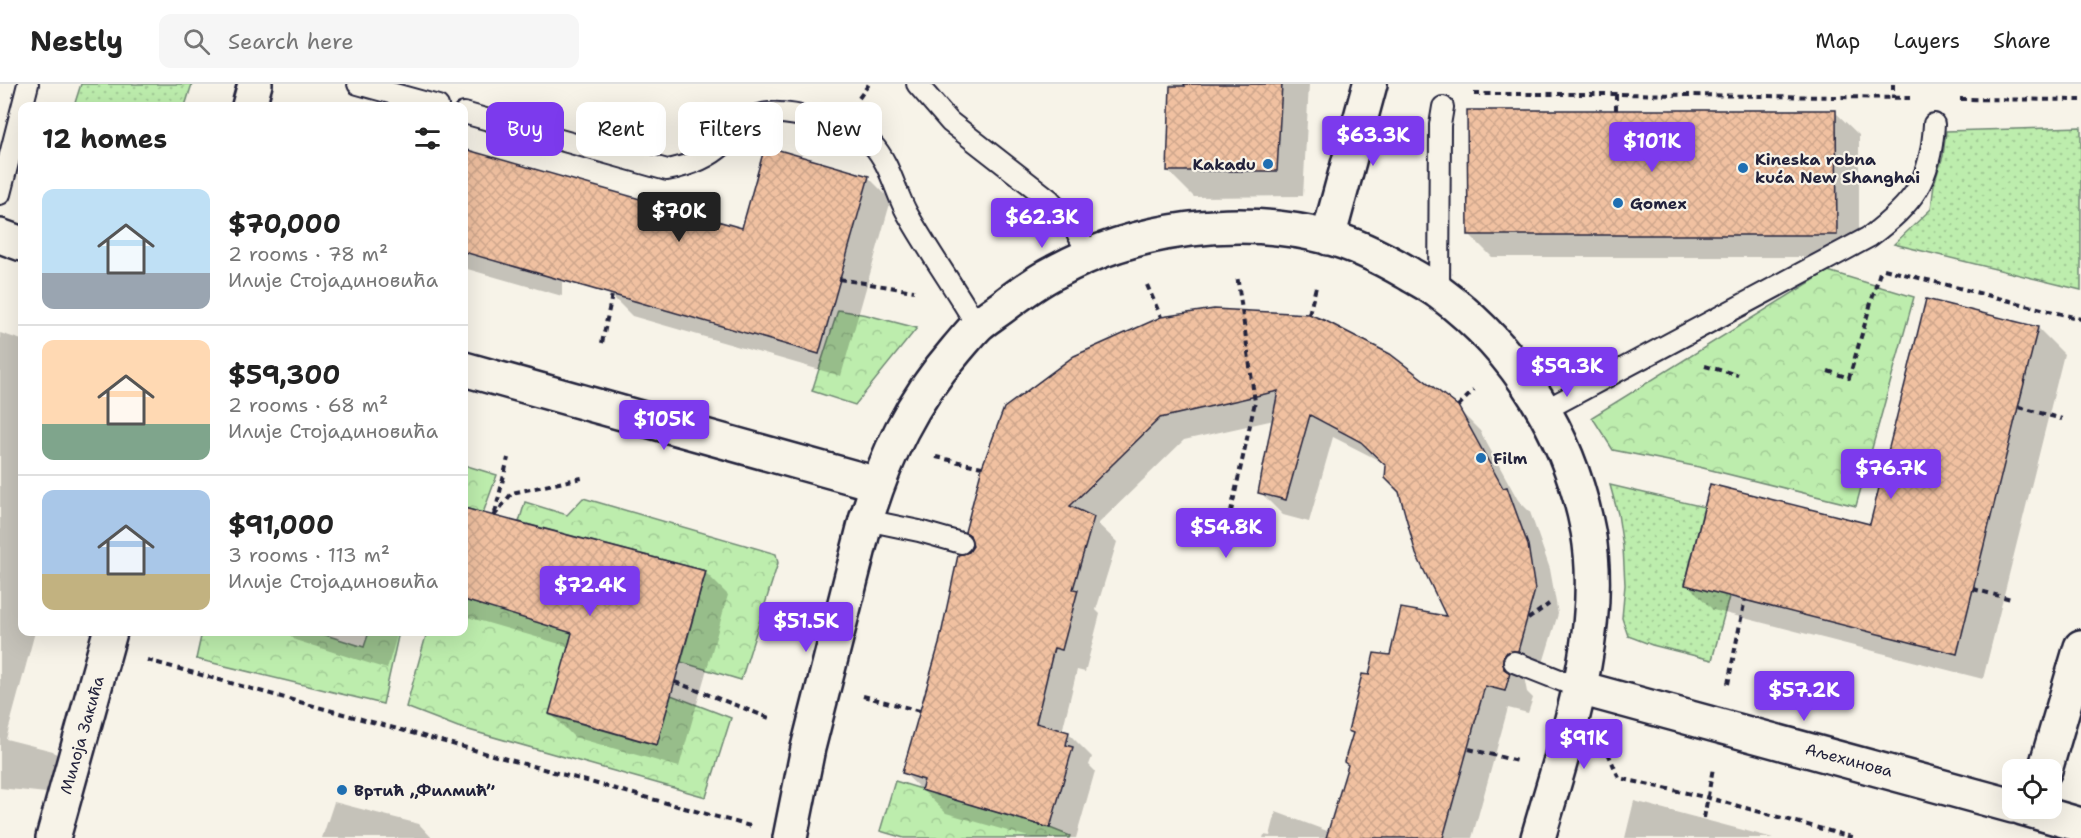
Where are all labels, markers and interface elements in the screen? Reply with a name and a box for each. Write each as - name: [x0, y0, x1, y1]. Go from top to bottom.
- search box: [159, 14, 579, 68]
- text: Nestly: [30, 22, 123, 60]
- icon: search: [180, 25, 213, 58]
- text: Search here: [228, 27, 354, 56]
- text: Map: [1815, 27, 1860, 55]
- text: Layers: [1893, 27, 1960, 55]
- text: Share: [1993, 27, 2051, 55]
- chip: Buy: [486, 102, 564, 156]
- chip: Rent: [576, 102, 666, 156]
- chip: Filters: [678, 102, 783, 156]
- chip: New: [795, 102, 882, 156]
- pin: $63.3K: [1324, 116, 1422, 167]
- text: 12 homes: [42, 121, 167, 156]
- icon: filters: [411, 122, 444, 155]
- text: $63.3K: [1336, 122, 1410, 148]
- pin: $101K: [1610, 122, 1694, 173]
- text: $101K: [1623, 128, 1681, 154]
- place label: Kineska robna kuća New Shanghai: [1755, 149, 1920, 188]
- place label: Kakadu: [1193, 154, 1256, 175]
- marker: Kakadu: [1261, 157, 1275, 171]
- marker: Kineska robna kuća New Shanghai: [1736, 161, 1750, 175]
- pin: $70K: [643, 192, 715, 243]
- place label: Gomex: [1630, 193, 1687, 214]
- marker: Gomex: [1611, 196, 1625, 210]
- text: $70K: [652, 198, 706, 224]
- pin: $62.3K: [993, 198, 1091, 249]
- text: $62.3K: [1005, 204, 1079, 230]
- text: $70,000: [228, 206, 341, 241]
- icon: home: [90, 213, 162, 285]
- text: 2 rooms · 78 m²: [228, 241, 388, 267]
- text: Илије Стојадиновића: [228, 267, 438, 293]
- pin: $59.3K: [1518, 347, 1616, 398]
- text: $59.3K: [1531, 353, 1603, 379]
- text: $59,300: [228, 357, 340, 392]
- icon: home: [90, 364, 162, 436]
- text: 2 rooms · 68 m²: [228, 392, 388, 418]
- pin: $105K: [622, 400, 706, 451]
- text: $105K: [633, 406, 695, 432]
- text: Илије Стојадиновића: [228, 418, 438, 444]
- place label: Film: [1493, 448, 1528, 469]
- pin: $76.7K: [1842, 449, 1940, 500]
- marker: Film: [1474, 451, 1488, 465]
- text: $76.7K: [1855, 455, 1927, 481]
- text: $91,000: [228, 507, 334, 542]
- pin: $54.8K: [1177, 508, 1275, 559]
- icon: home: [90, 514, 162, 586]
- text: $54.8K: [1190, 514, 1262, 540]
- text: 3 rooms · 113 m²: [228, 542, 390, 568]
- pin: $72.4K: [541, 566, 639, 617]
- text: Илије Стојадиновића: [228, 568, 438, 594]
- text: $72.4K: [554, 572, 626, 598]
- pin: $51.5K: [757, 602, 855, 653]
- text: $51.5K: [773, 608, 839, 634]
- pin: $57.2K: [1755, 671, 1853, 722]
- street label: Милоја Закића: [55, 673, 109, 797]
- text: $57.2K: [1768, 677, 1840, 703]
- pin: $91K: [1548, 719, 1620, 770]
- text: $91K: [1559, 725, 1609, 751]
- street label: Аљехинова: [1803, 738, 1895, 782]
- map controls: [2002, 759, 2062, 819]
- button: locate: [2002, 759, 2062, 819]
- place label: Вртић „Филмић”: [354, 780, 495, 801]
- marker: Вртић „Филмић”: [335, 783, 349, 797]

